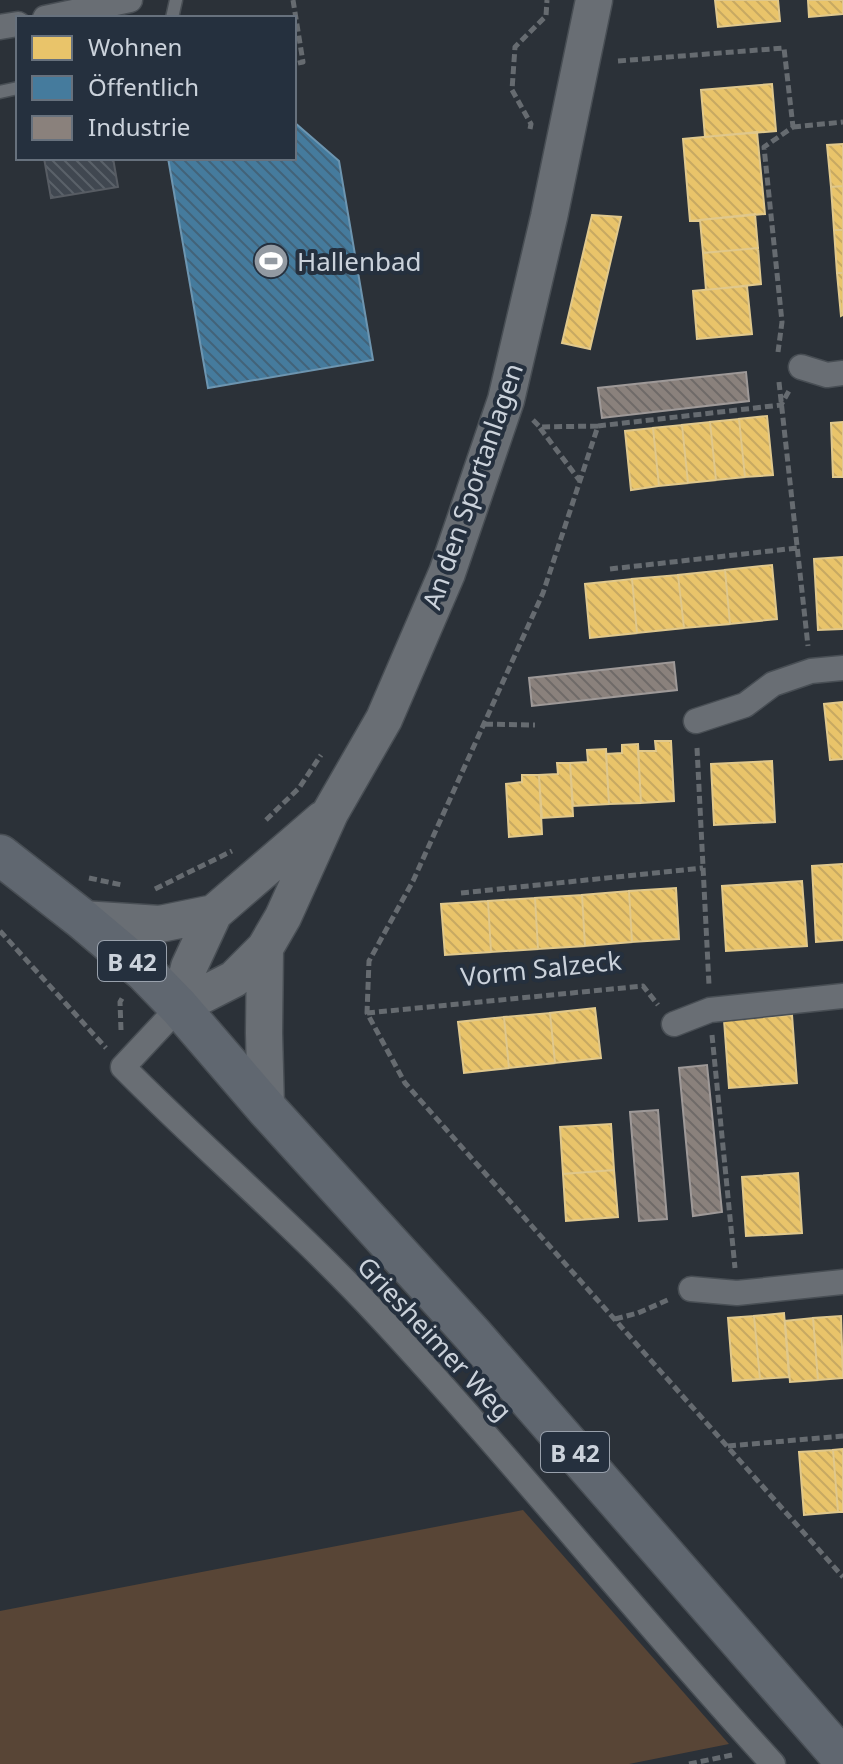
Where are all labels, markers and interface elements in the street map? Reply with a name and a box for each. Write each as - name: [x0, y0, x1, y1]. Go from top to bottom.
- legend: [16, 16, 296, 160]
- text: Wohnen: [88, 30, 182, 63]
- text: Öffentlich: [88, 70, 199, 103]
- text: Industrie: [88, 110, 190, 143]
- sports icon: Hallenbad: [252, 242, 290, 280]
- place label: Hallenbad: [297, 243, 422, 279]
- street label: An den Sportanlagen: [413, 358, 531, 614]
- road number: B 42: [98, 941, 166, 981]
- street label: Vorm Salzeck: [459, 942, 623, 994]
- street label: Griesheimer Weg: [350, 1248, 520, 1428]
- road number: B 42: [541, 1432, 609, 1472]

